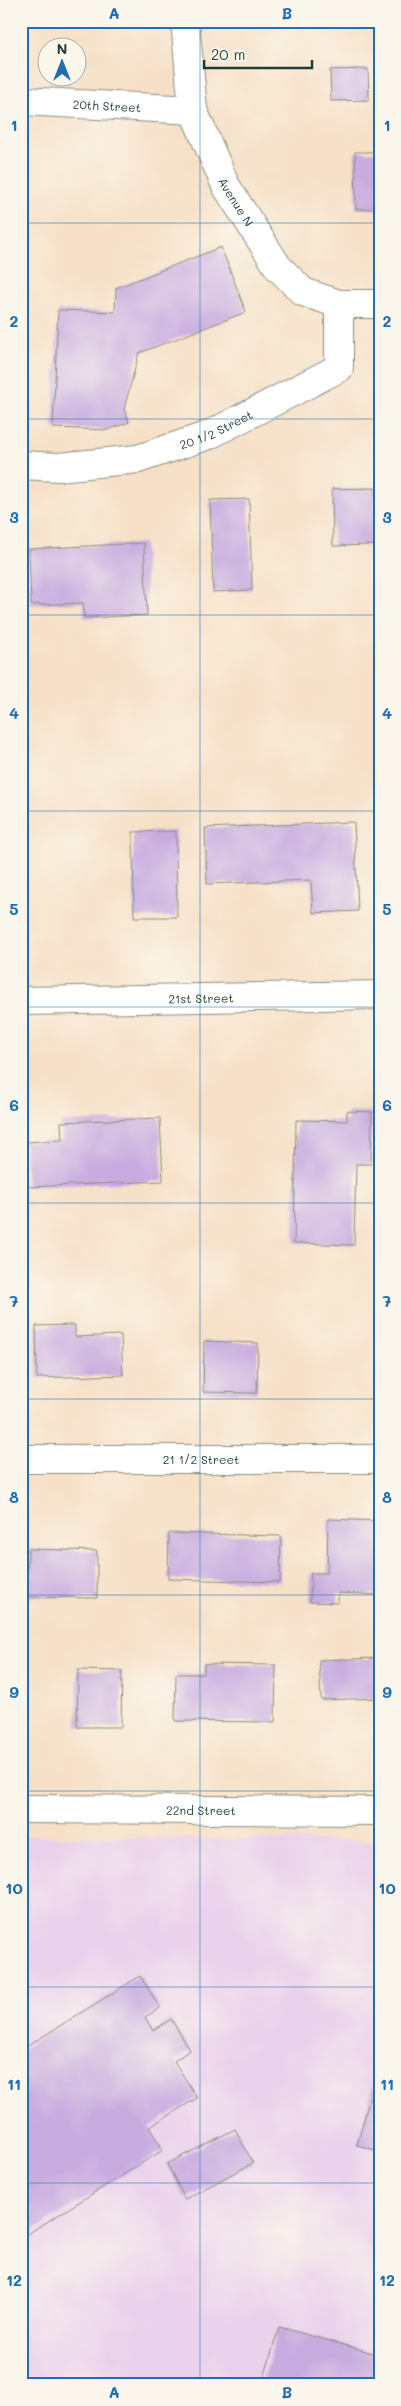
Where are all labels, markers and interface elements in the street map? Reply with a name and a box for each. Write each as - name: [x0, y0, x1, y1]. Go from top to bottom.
- text: A: [108, 2, 120, 23]
- text: B: [282, 2, 292, 23]
- north arrow: [38, 38, 88, 88]
- scale bar: [204, 38, 311, 70]
- text: N: [57, 39, 67, 58]
- text: 20 m: [211, 44, 245, 64]
- street label: 20th Street: [72, 96, 141, 115]
- text: 1: [10, 114, 18, 135]
- text: 1: [383, 114, 391, 135]
- street label: Avenue N: [215, 175, 258, 229]
- text: 2: [10, 310, 19, 331]
- text: 2: [383, 310, 392, 331]
- street label: 20 1/2 Street: [177, 406, 255, 452]
- text: 3: [9, 506, 19, 527]
- text: 3: [382, 506, 392, 527]
- text: 4: [9, 702, 19, 723]
- text: 4: [382, 702, 392, 723]
- text: 5: [9, 898, 19, 919]
- text: 5: [382, 898, 392, 919]
- street label: 21st Street: [168, 989, 234, 1007]
- text: 6: [9, 1094, 19, 1115]
- text: 6: [382, 1094, 392, 1115]
- text: 7: [10, 1290, 19, 1311]
- text: 7: [383, 1290, 392, 1311]
- street label: 21 1/2 Street: [163, 1451, 239, 1467]
- text: 8: [9, 1486, 19, 1507]
- text: 8: [382, 1486, 392, 1507]
- text: 9: [9, 1681, 19, 1702]
- text: 9: [382, 1681, 392, 1702]
- street label: 22nd Street: [166, 1802, 236, 1818]
- text: 10: [5, 1877, 23, 1898]
- text: 10: [378, 1877, 396, 1898]
- text: 11: [7, 2073, 21, 2094]
- text: 11: [380, 2073, 394, 2094]
- text: 12: [6, 2269, 22, 2290]
- text: 12: [379, 2269, 395, 2290]
- text: A: [108, 2381, 120, 2402]
- text: B: [282, 2381, 292, 2402]

